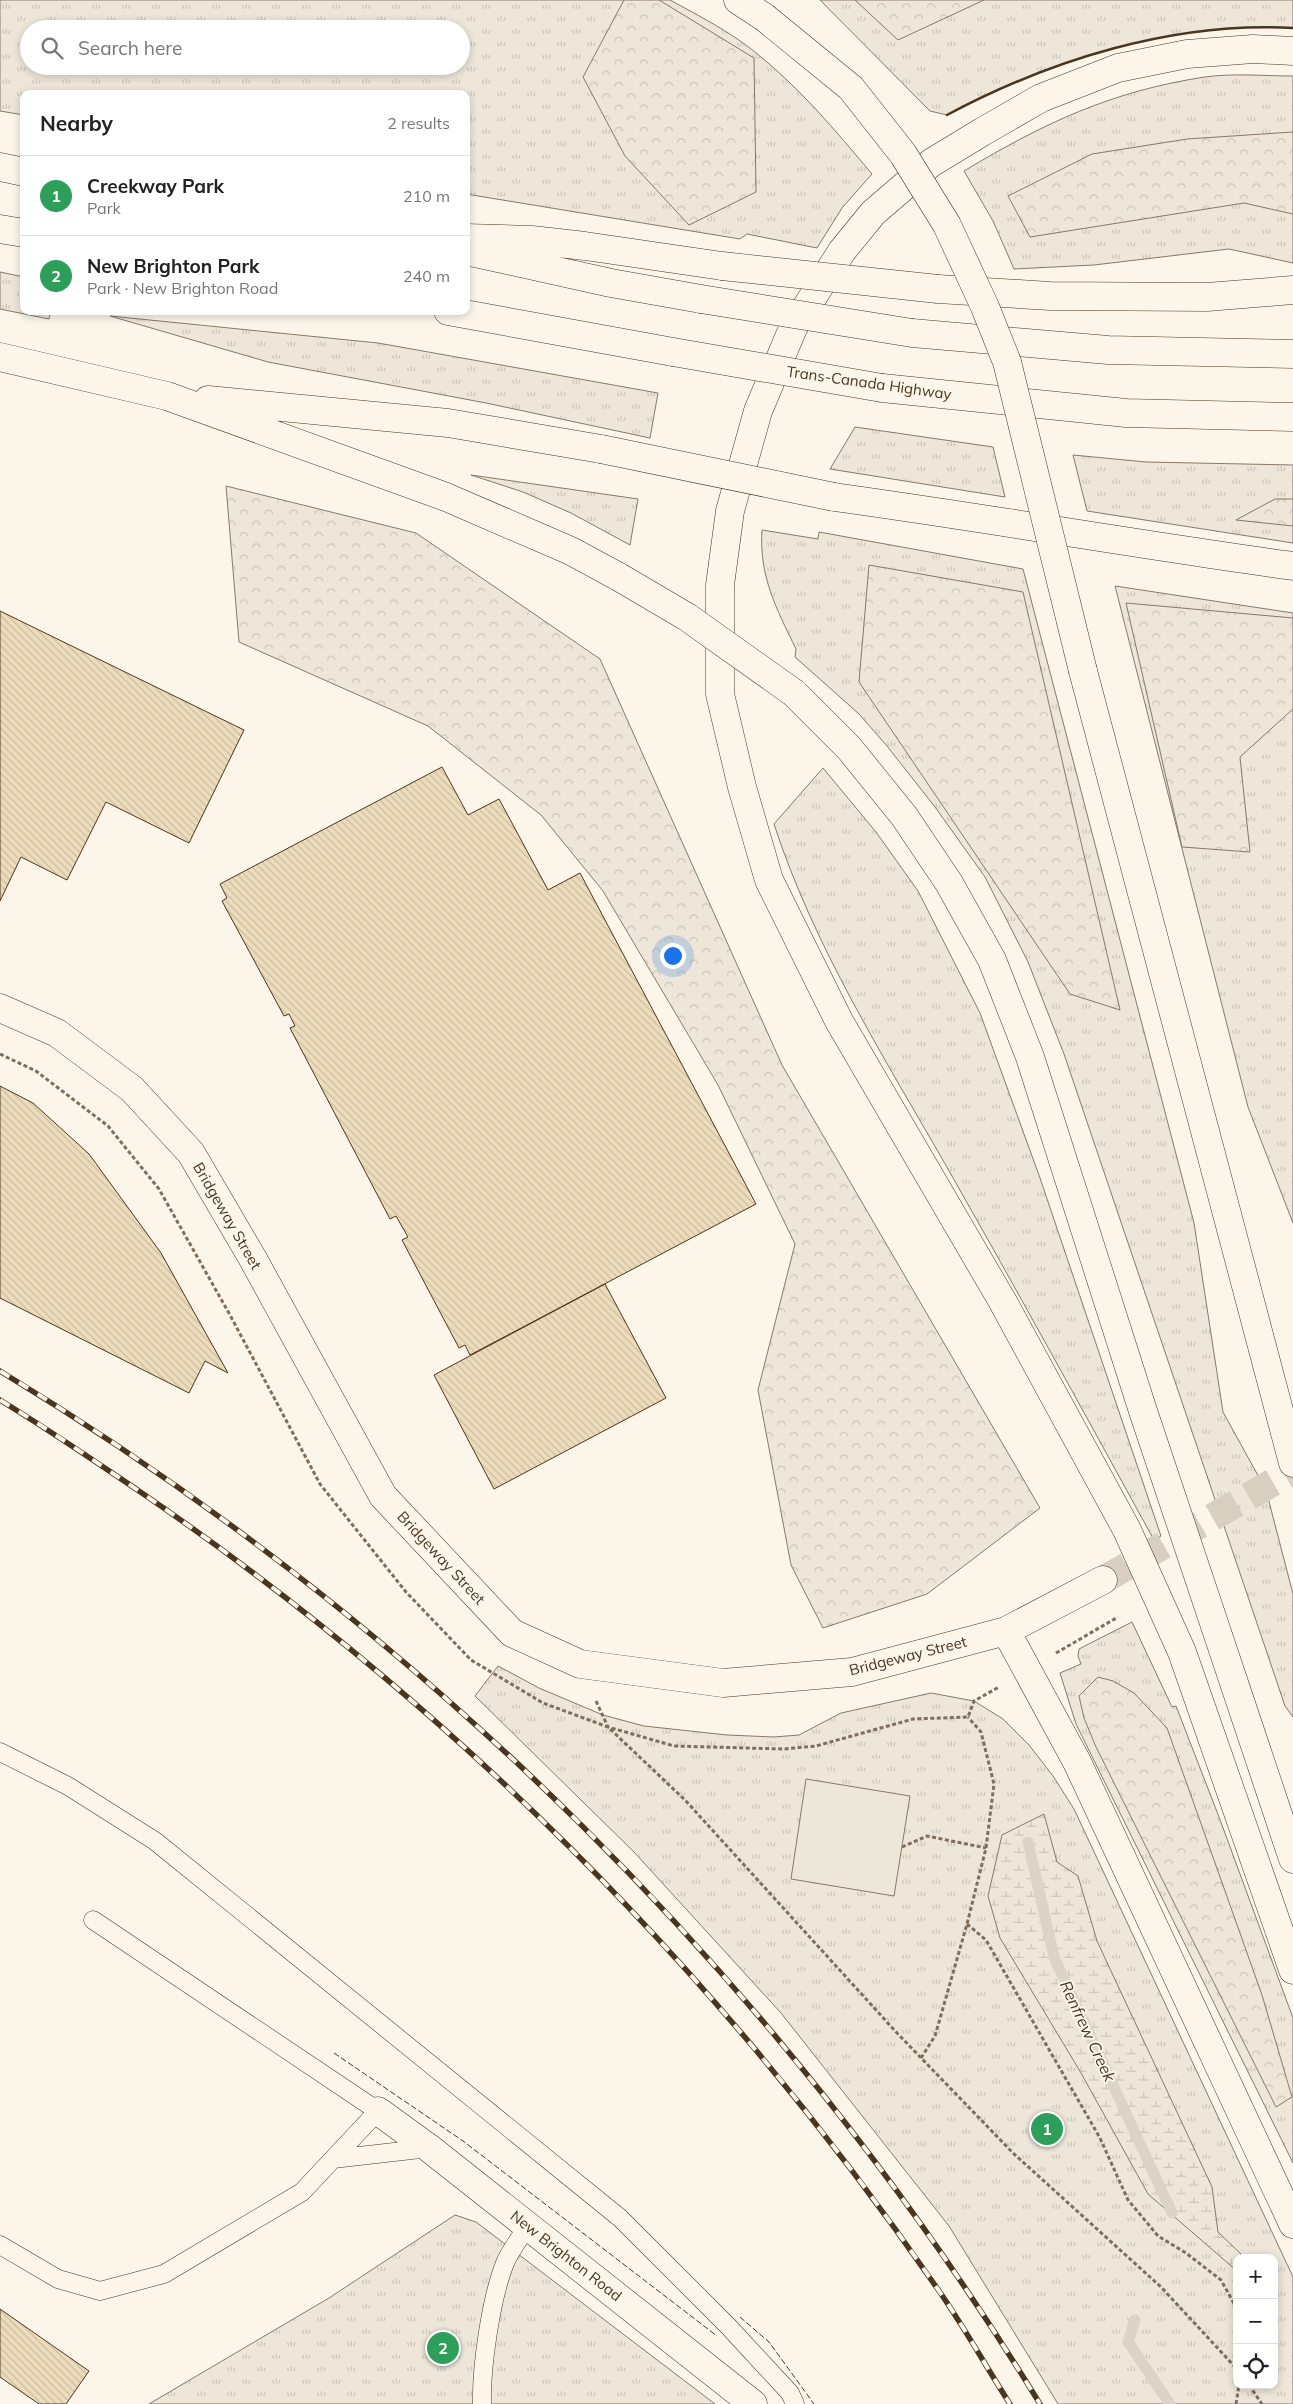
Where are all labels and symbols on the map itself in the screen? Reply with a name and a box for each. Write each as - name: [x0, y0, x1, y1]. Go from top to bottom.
- street label: Trans-Canada Highway: [785, 362, 953, 403]
- your location: [660, 943, 686, 969]
- street label: Bridgeway Street: [189, 1159, 266, 1273]
- street label: Bridgeway Street: [393, 1507, 489, 1608]
- street label: Bridgeway Street: [847, 1632, 969, 1679]
- water label: Renfrew Creek: [1056, 1977, 1120, 2085]
- pin: 1: [1031, 2110, 1063, 2148]
- street label: New Brighton Road: [507, 2206, 626, 2305]
- pin: 2: [427, 2329, 459, 2367]

